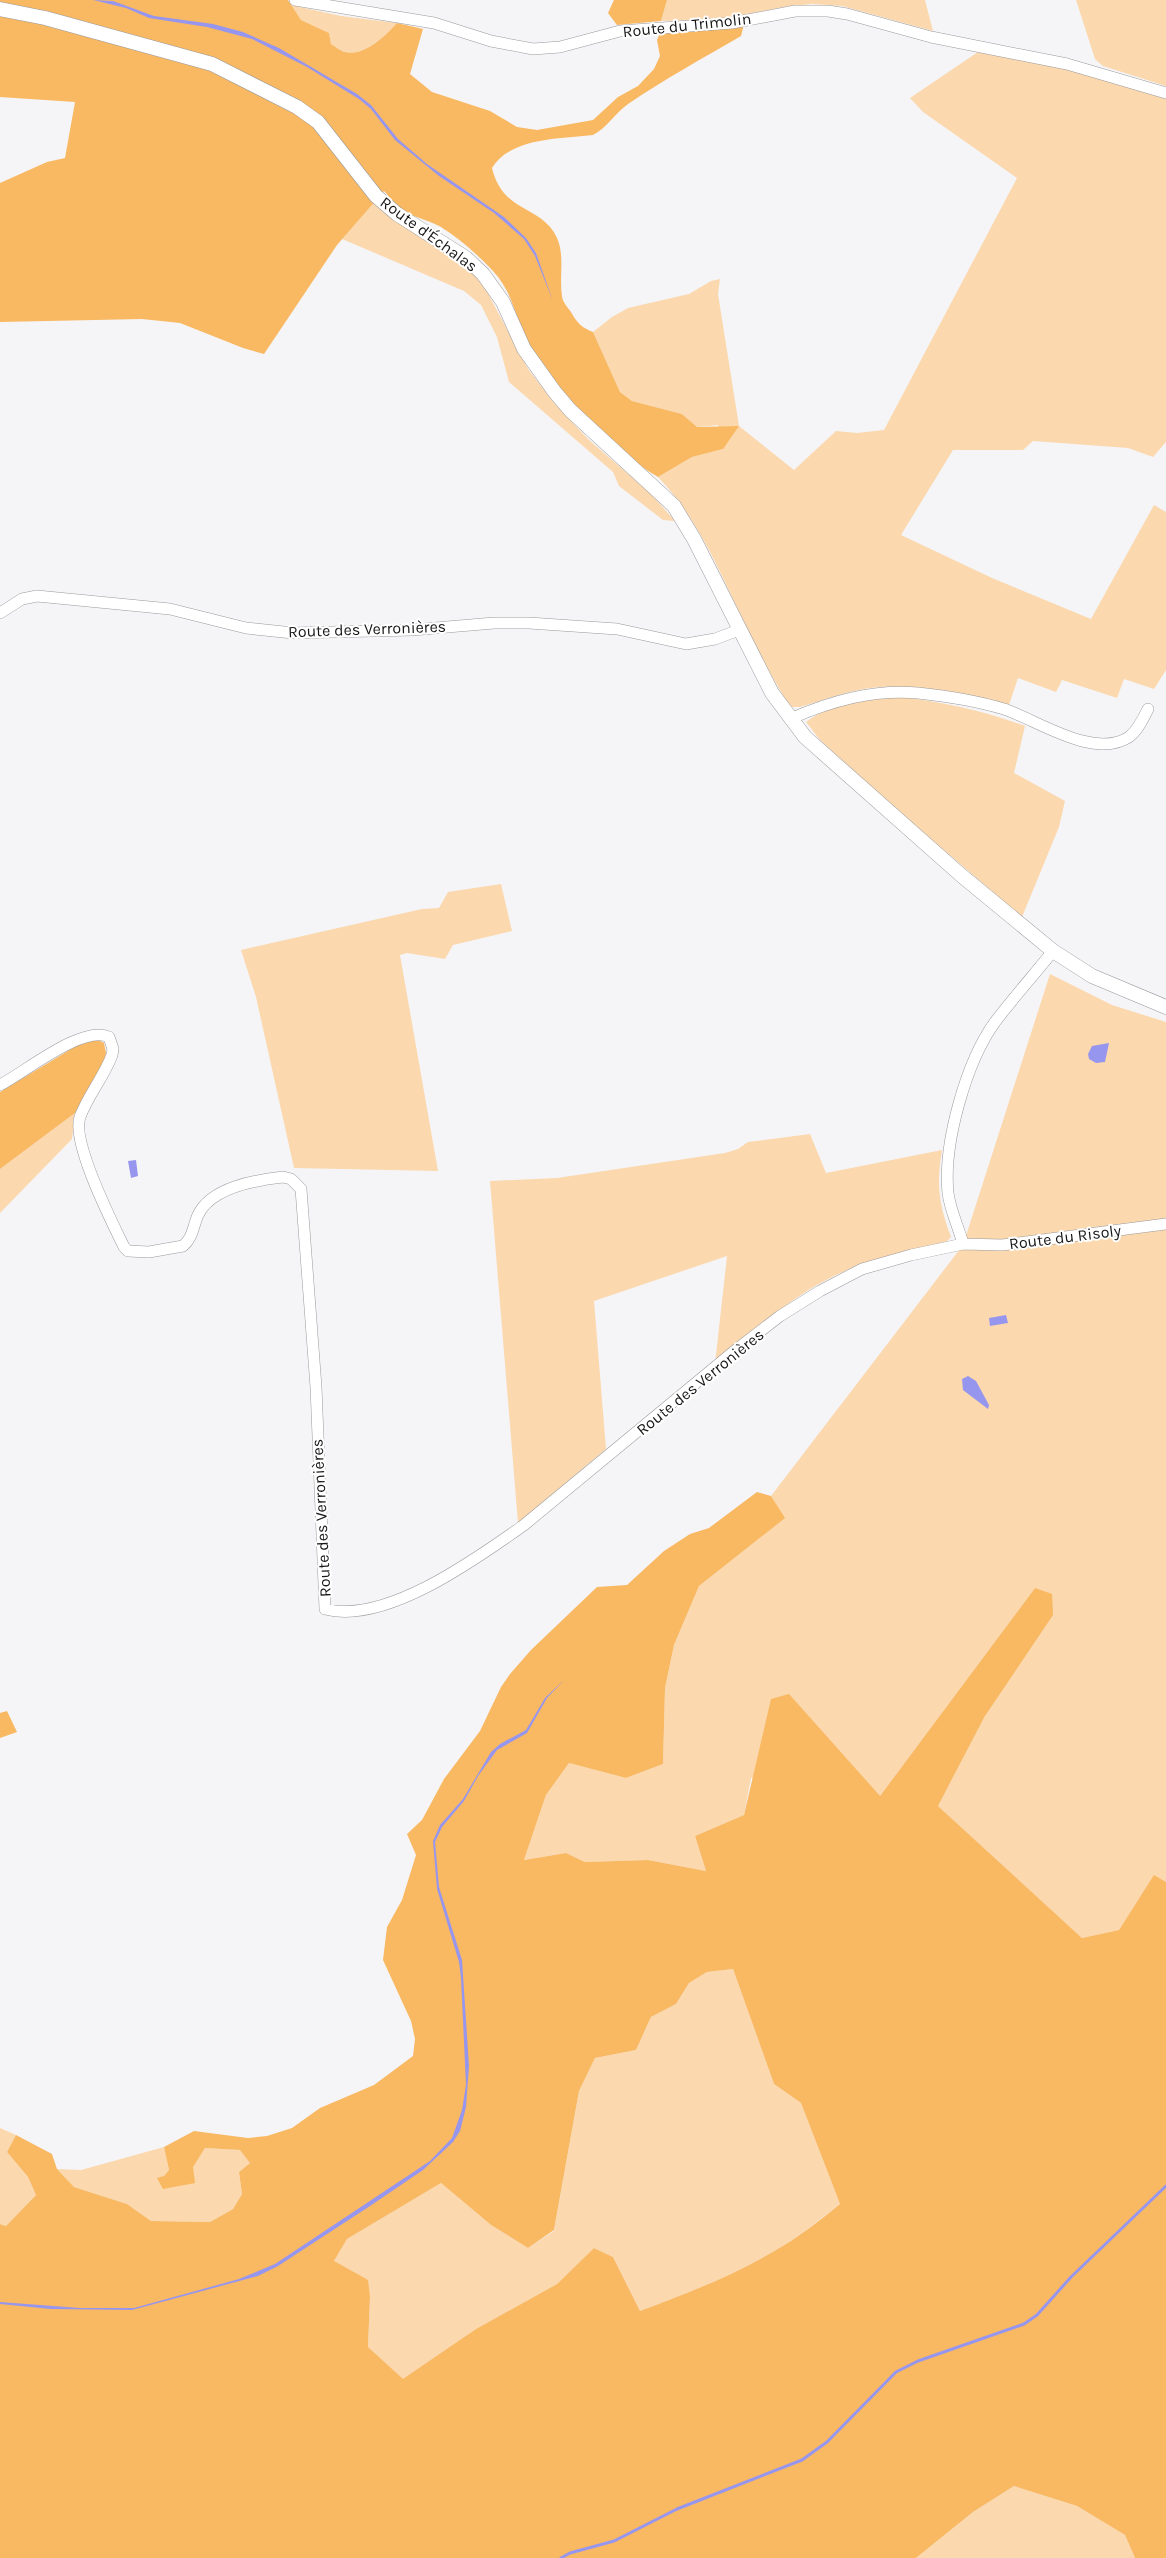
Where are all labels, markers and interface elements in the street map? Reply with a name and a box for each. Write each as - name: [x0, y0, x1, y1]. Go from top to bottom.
- street label: Route du Trimolin: [622, 9, 752, 41]
- street label: Route d'Échalas: [377, 192, 481, 276]
- street label: Route des Verronières: [288, 617, 446, 641]
- street label: Route du Risoly: [1008, 1221, 1123, 1253]
- street label: Route des Verronières: [633, 1325, 767, 1439]
- street label: Route des Verronières: [307, 1438, 335, 1598]

